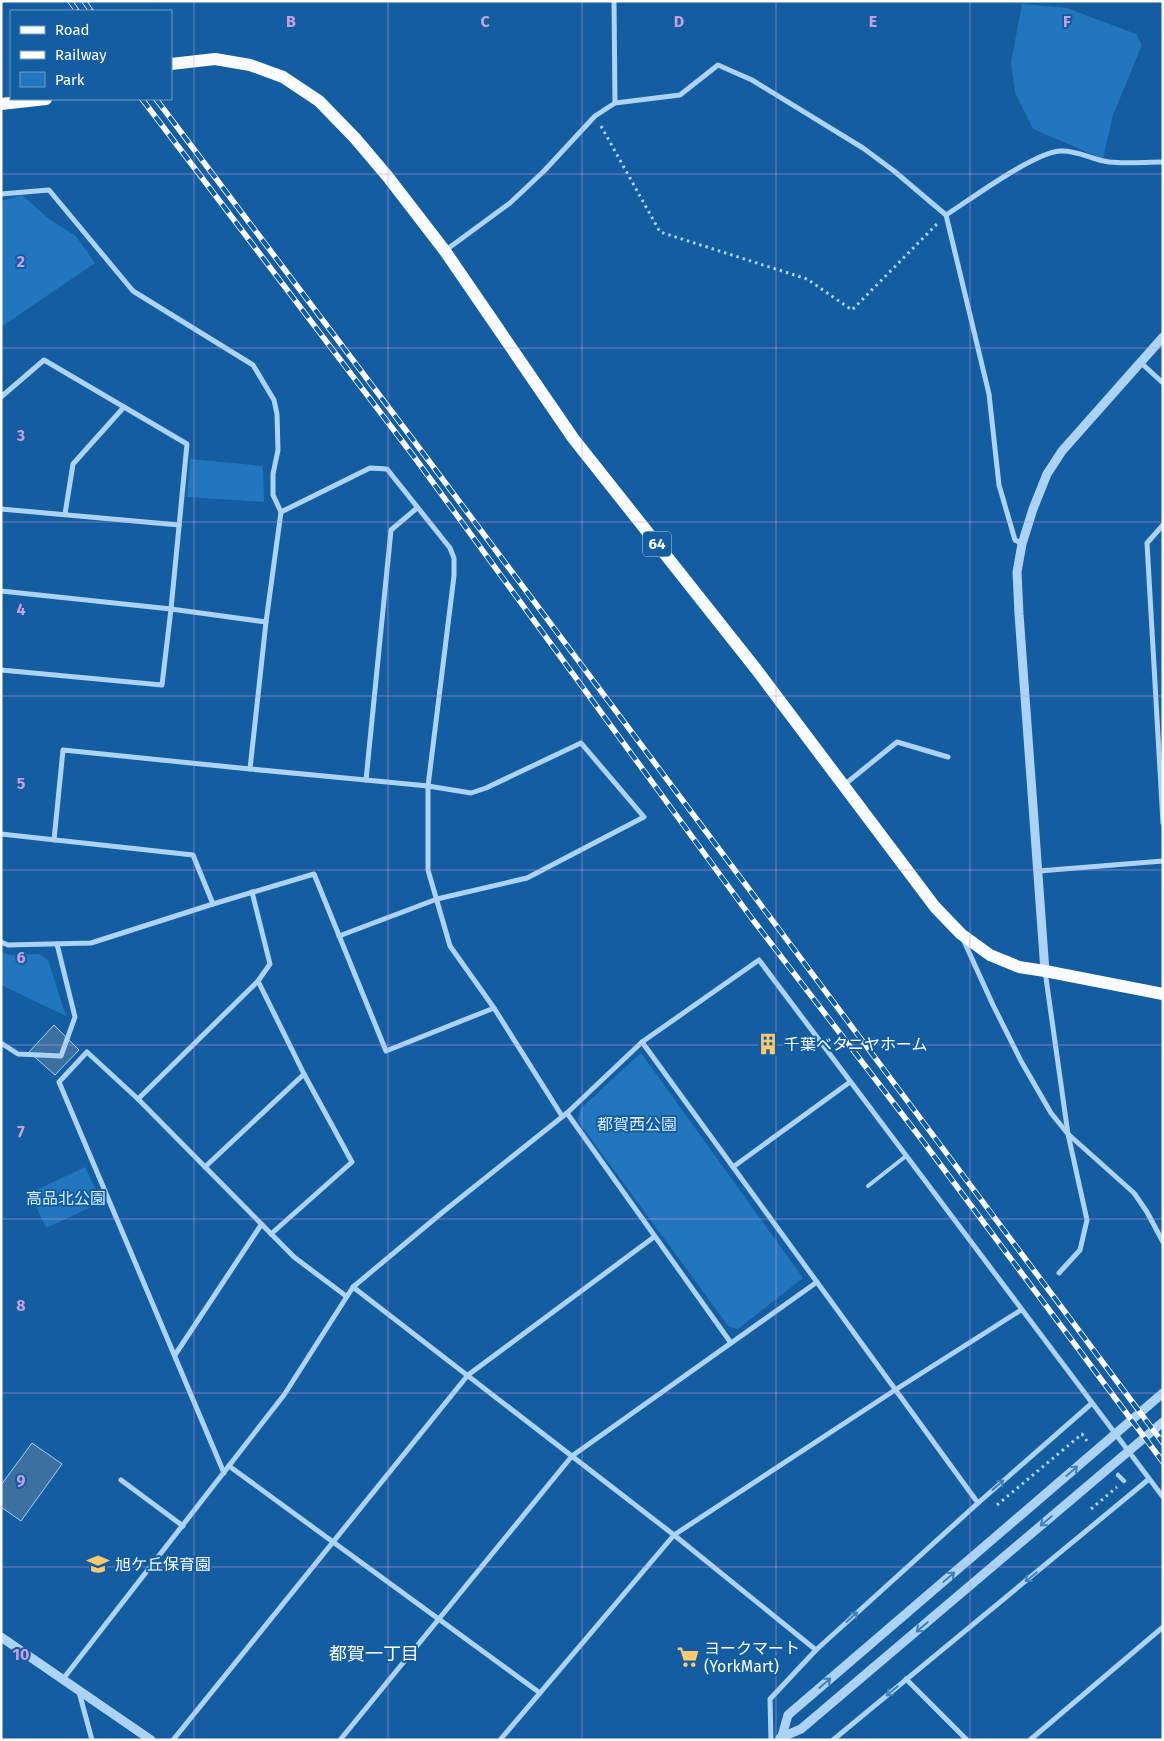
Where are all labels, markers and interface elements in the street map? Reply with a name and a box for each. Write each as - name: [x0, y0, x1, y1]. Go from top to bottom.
- legend: [10, 10, 172, 100]
- text: B: [286, 12, 296, 31]
- text: C: [480, 12, 490, 31]
- text: D: [674, 12, 684, 31]
- text: E: [869, 12, 877, 31]
- text: F: [1063, 12, 1071, 31]
- text: Road: [55, 21, 90, 39]
- text: Railway: [55, 46, 107, 64]
- text: Park: [55, 71, 85, 89]
- text: 2: [17, 252, 25, 271]
- text: 3: [16, 426, 25, 445]
- road number: 64: [643, 532, 671, 556]
- text: 4: [16, 600, 26, 619]
- text: 5: [17, 774, 26, 793]
- text: 6: [16, 948, 26, 967]
- building icon: 千葉ベタニヤホーム: [755, 1031, 781, 1057]
- place label: 千葉ベタニヤホーム: [784, 1035, 928, 1054]
- park label: 都賀西公園: [597, 1115, 677, 1134]
- text: 7: [17, 1122, 25, 1141]
- park label: 高品北公園: [26, 1189, 106, 1208]
- text: 8: [16, 1296, 26, 1315]
- one-way arrow: [1065, 1466, 1078, 1477]
- text: 9: [17, 1471, 26, 1490]
- one-way arrow: [992, 1479, 1005, 1491]
- one-way arrow: [1039, 1516, 1052, 1527]
- school or university icon: 旭ケ丘保育園: [85, 1551, 111, 1577]
- place label: 旭ケ丘保育園: [115, 1555, 211, 1574]
- one-way arrow: [1024, 1571, 1037, 1582]
- one-way arrow: [942, 1572, 955, 1583]
- one-way arrow: [845, 1612, 858, 1623]
- one-way arrow: [915, 1621, 928, 1632]
- place label: ヨークマート (YorkMart): [704, 1639, 800, 1676]
- district label: 都賀一丁目: [329, 1643, 419, 1665]
- supermarket icon: ヨークマート (YorkMart): [675, 1644, 701, 1670]
- text: 10: [13, 1645, 29, 1664]
- one-way arrow: [819, 1678, 832, 1689]
- one-way arrow: [885, 1685, 898, 1696]

